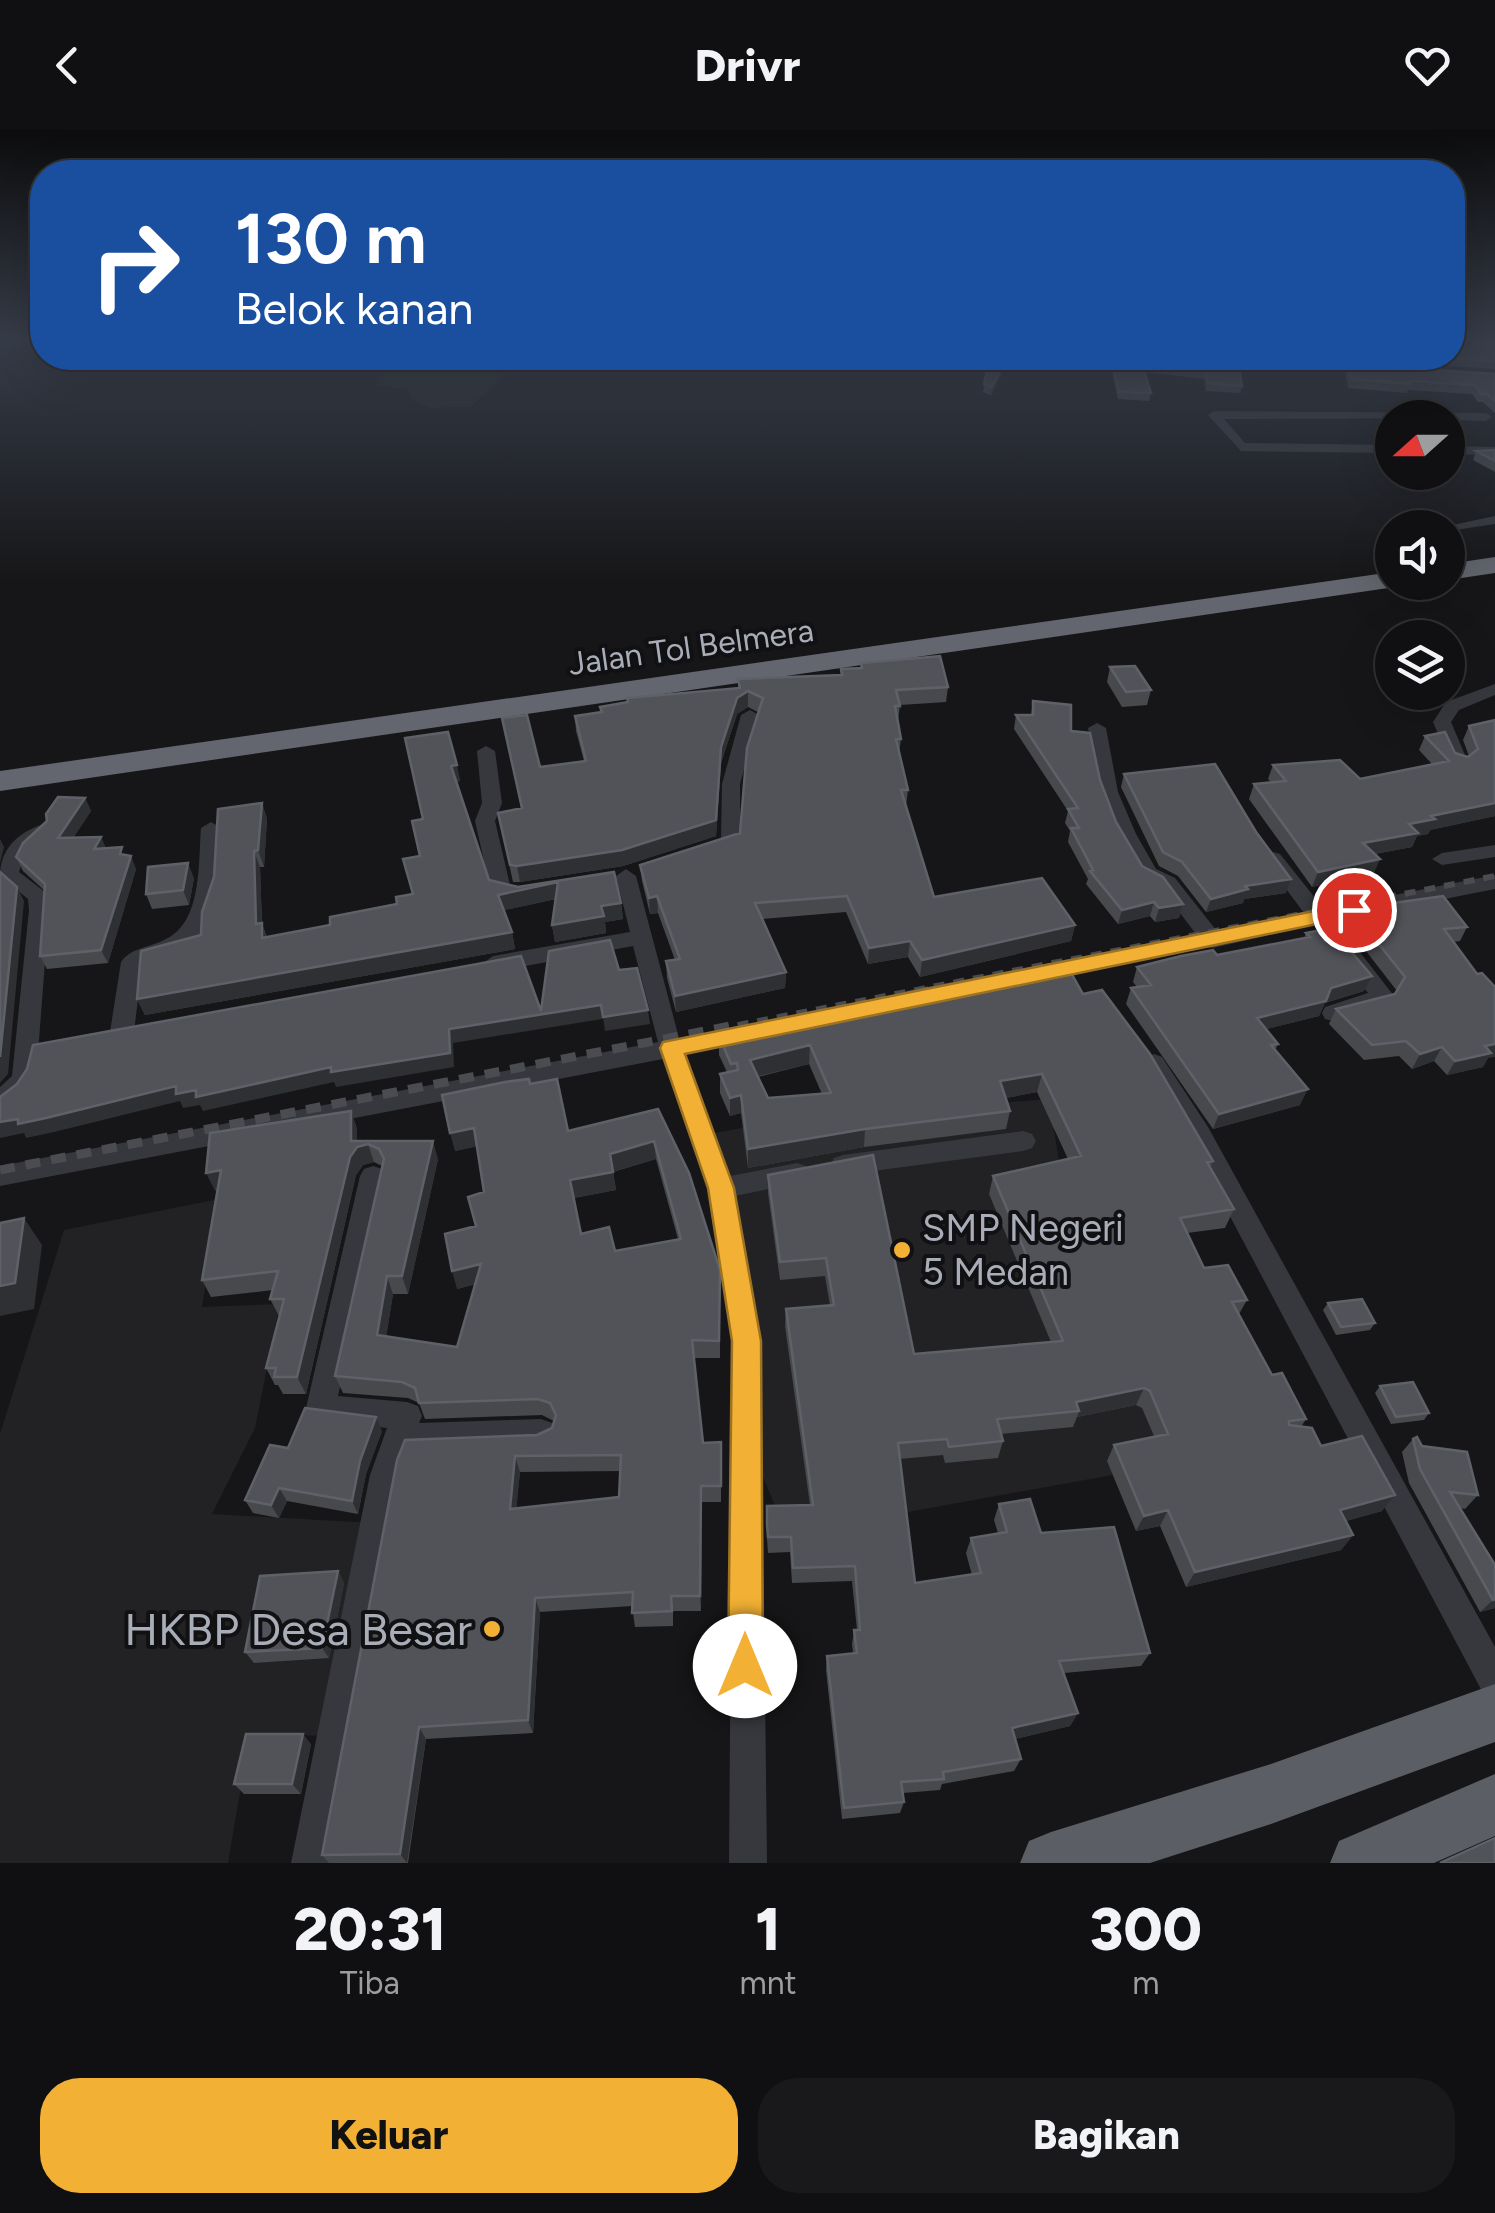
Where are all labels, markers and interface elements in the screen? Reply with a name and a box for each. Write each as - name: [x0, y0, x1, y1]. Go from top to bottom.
- icon: back: [40, 38, 95, 93]
- text: Drivr: [695, 38, 800, 92]
- icon: heart: [1400, 38, 1455, 93]
- text: 130 m: [235, 196, 427, 281]
- icon: right: [70, 200, 200, 330]
- text: Belok kanan: [235, 281, 473, 335]
- north arrow: [1375, 400, 1465, 490]
- map controls: [1375, 400, 1465, 710]
- button: sound: [1375, 510, 1465, 600]
- street label: Jalan Tol Belmera: [566, 611, 816, 683]
- button: layers: [1375, 620, 1465, 710]
- pin: [1312, 868, 1397, 953]
- icon: arrive: [1327, 883, 1382, 938]
- place label: SMP Negeri 5 Medan: [922, 1205, 1124, 1295]
- marker: SMP Negeri 5 Medan: [891, 1239, 913, 1261]
- place label: HKBP Desa Besar: [124, 1602, 472, 1656]
- position arrow: [693, 1614, 797, 1718]
- marker: HKBP Desa Besar: [481, 1618, 503, 1640]
- text: 20:31: [293, 1893, 446, 1965]
- text: 1: [755, 1893, 781, 1965]
- text: 300: [1090, 1893, 1202, 1965]
- text: Tiba: [340, 1964, 400, 2002]
- text: mnt: [739, 1964, 797, 2002]
- text: m: [1132, 1964, 1159, 2002]
- button: Keluar: [40, 2078, 738, 2193]
- button: Bagikan: [758, 2078, 1455, 2193]

